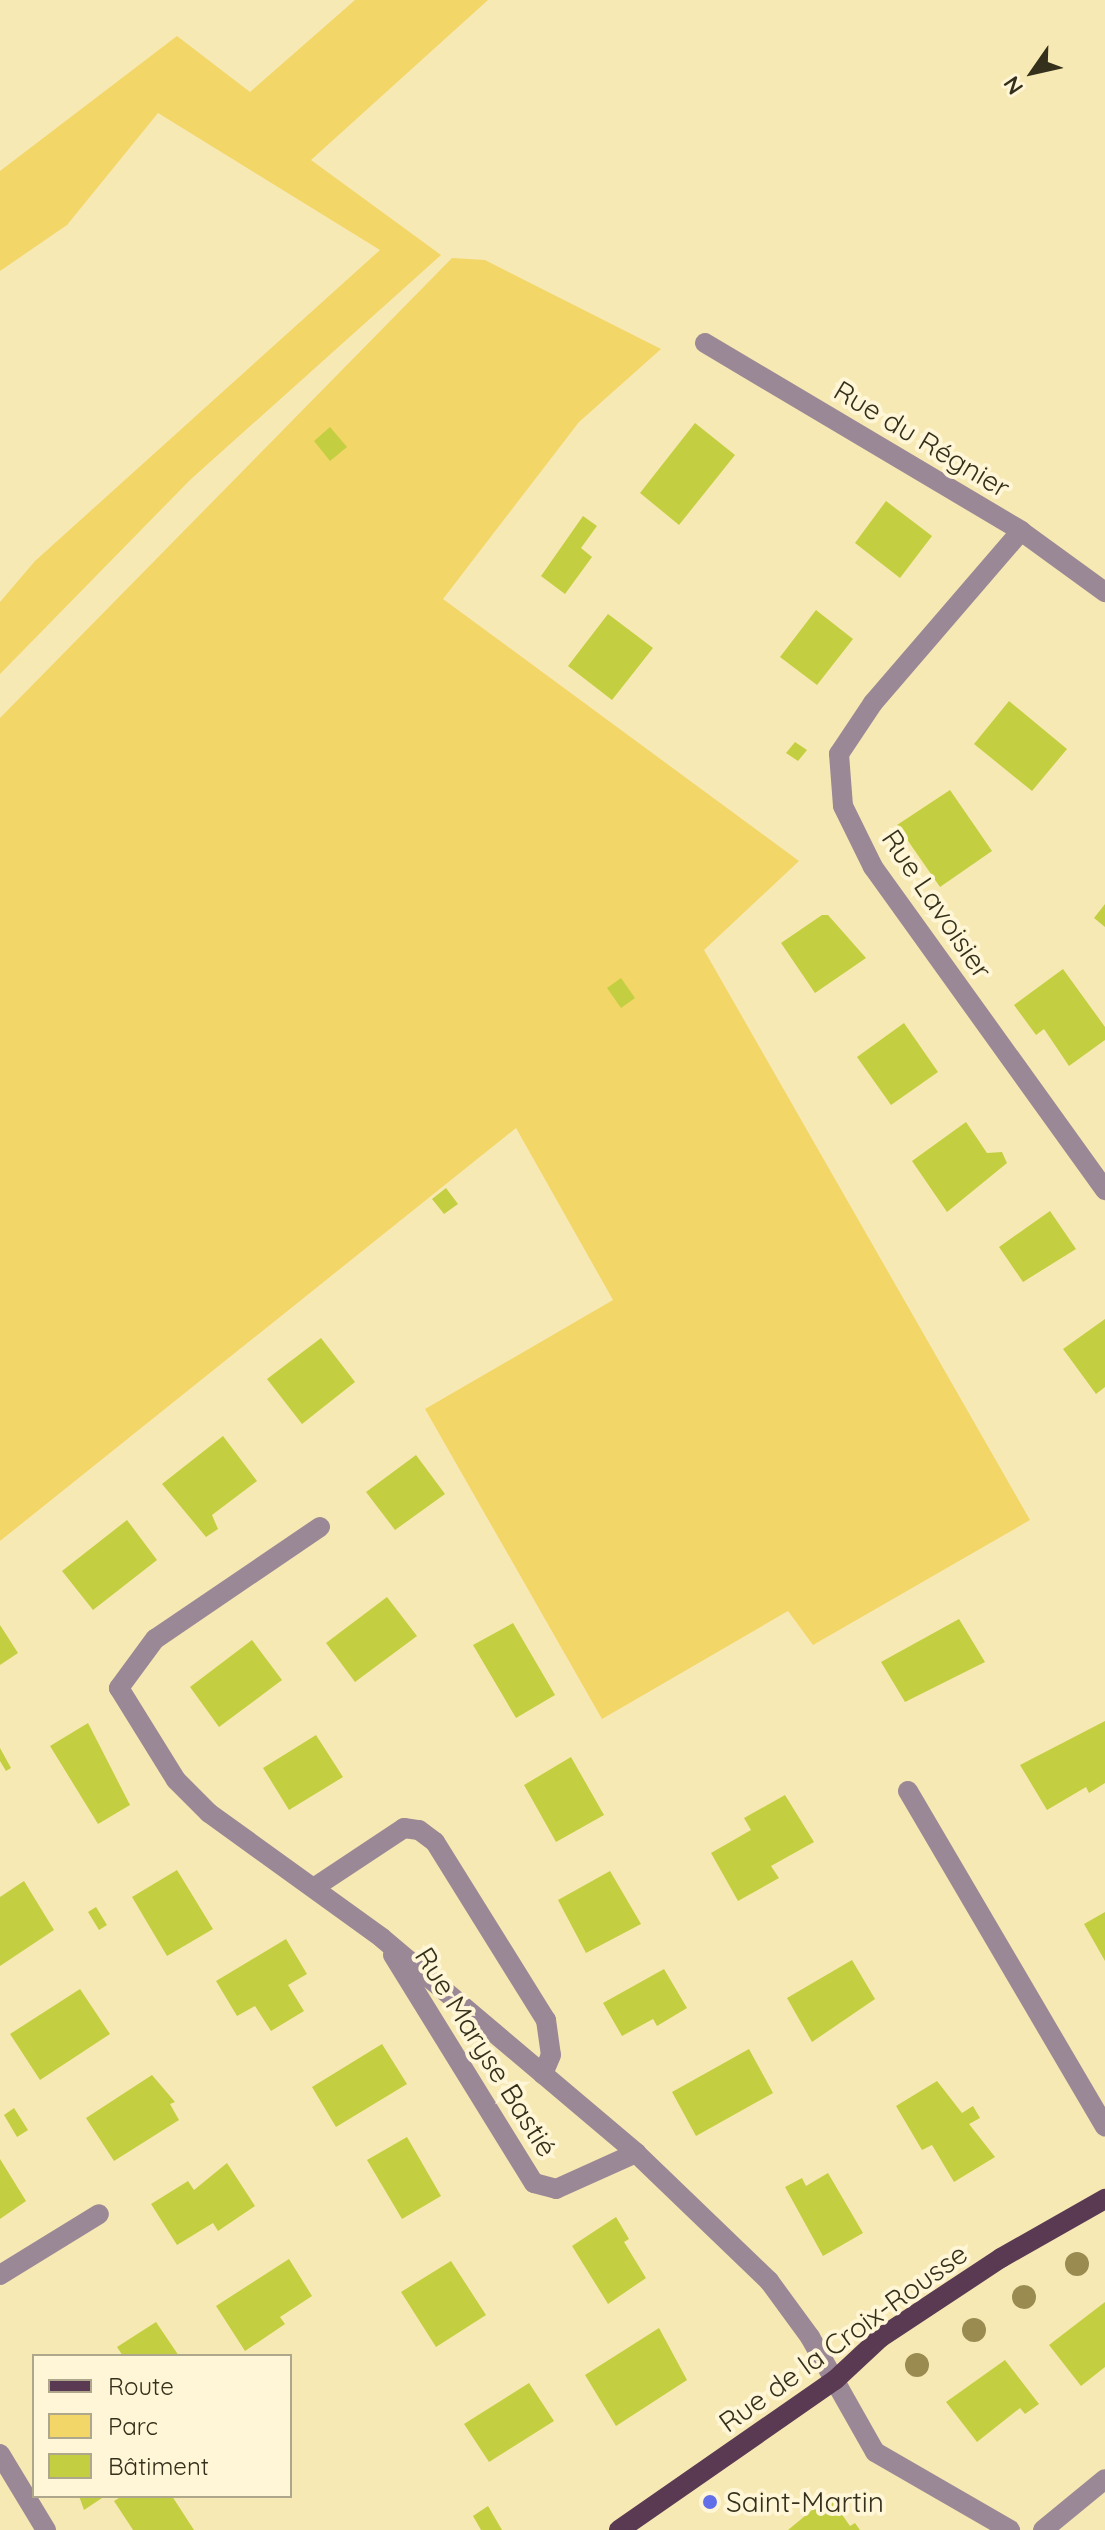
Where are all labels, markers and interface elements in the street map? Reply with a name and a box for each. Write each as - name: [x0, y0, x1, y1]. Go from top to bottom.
- north arrow: [993, 32, 1073, 112]
- text: N: [997, 71, 1029, 100]
- street label: Rue du Régnier: [828, 373, 1016, 505]
- street label: Rue Lavoisier: [875, 823, 999, 985]
- street label: Rue Maryse Bastié: [408, 1941, 564, 2163]
- street label: Rue de la Croix-Rousse: [712, 2237, 974, 2439]
- legend: [32, 2354, 292, 2498]
- text: Route: [108, 2371, 174, 2401]
- text: Parc: [108, 2411, 158, 2441]
- text: Bâtiment: [108, 2451, 209, 2481]
- place label: Saint-Martin: [726, 2485, 884, 2519]
- marker: Saint-Martin: [701, 2493, 719, 2511]

